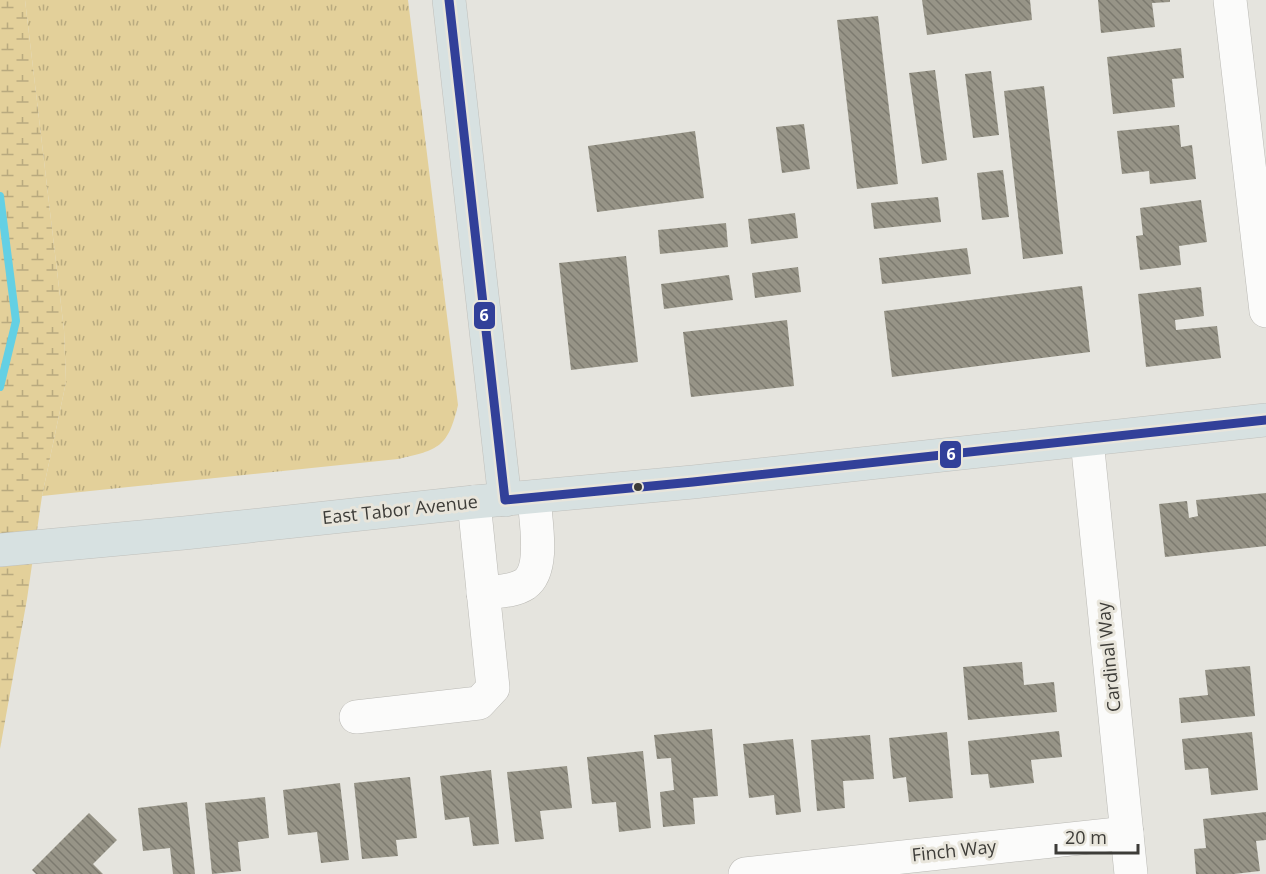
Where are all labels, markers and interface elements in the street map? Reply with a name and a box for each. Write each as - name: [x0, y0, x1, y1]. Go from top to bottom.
- line badge: 6: [473, 301, 496, 330]
- text: 6: [479, 304, 489, 326]
- line badge: 6: [939, 440, 962, 469]
- text: 6: [946, 443, 956, 465]
- unlabelled marker: [632, 481, 644, 493]
- street label: East Tabor Avenue: [321, 489, 479, 529]
- street label: Cardinal Way: [1090, 600, 1126, 713]
- scale bar: [1056, 817, 1138, 855]
- text: 20 m: [1065, 825, 1107, 849]
- street label: Finch Way: [910, 834, 998, 866]

